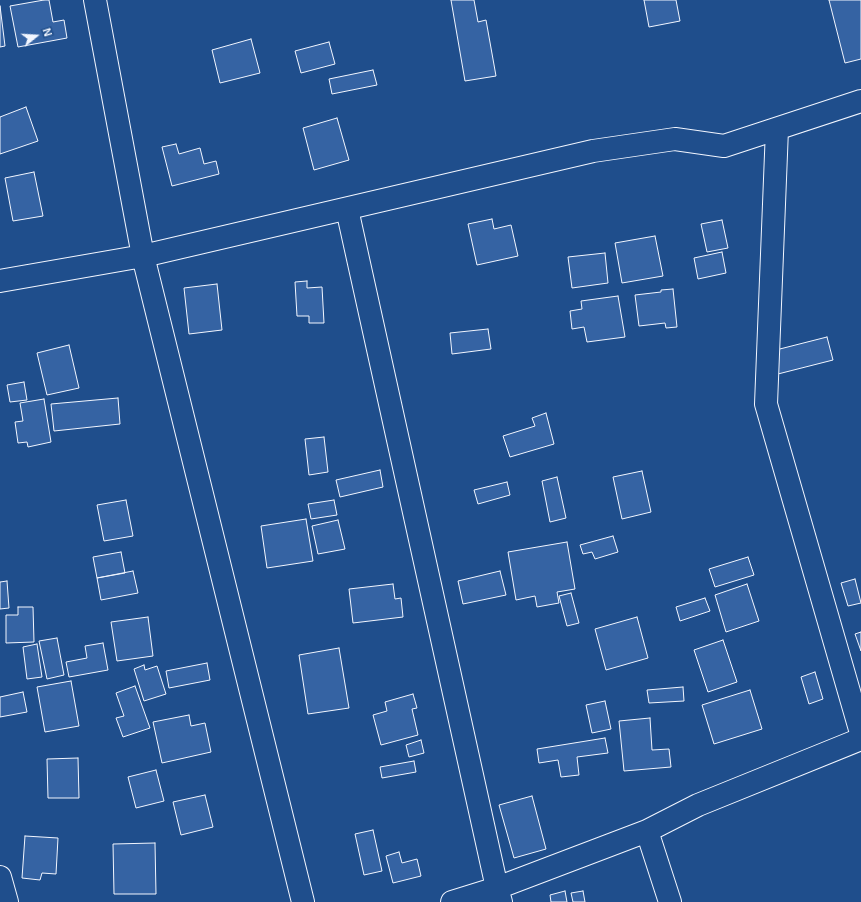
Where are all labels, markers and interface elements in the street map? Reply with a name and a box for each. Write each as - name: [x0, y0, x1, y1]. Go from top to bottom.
- north arrow: [16, 16, 56, 56]
- text: N: [40, 27, 54, 38]

